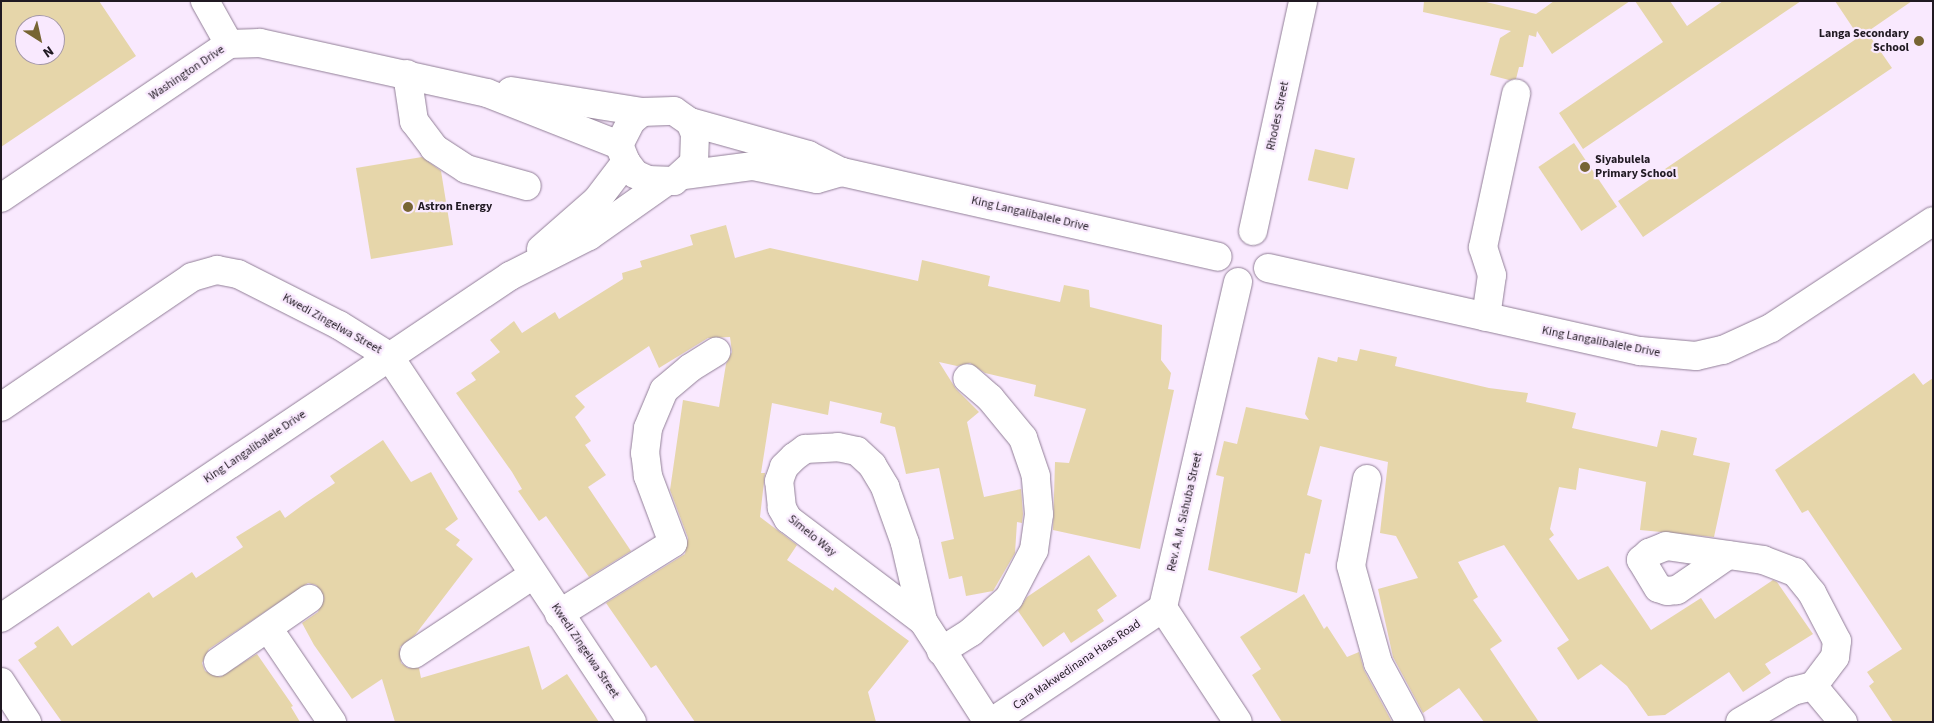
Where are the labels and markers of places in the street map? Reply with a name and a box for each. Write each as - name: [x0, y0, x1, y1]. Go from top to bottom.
- place label: Langa Secondary School: [1819, 27, 1909, 55]
- marker: Langa Secondary School: [1913, 35, 1925, 47]
- place label: Siyabulela Primary School: [1595, 153, 1676, 181]
- marker: Siyabulela Primary School: [1579, 161, 1591, 173]
- place label: Astron Energy: [418, 200, 492, 214]
- marker: Astron Energy: [402, 201, 414, 213]

